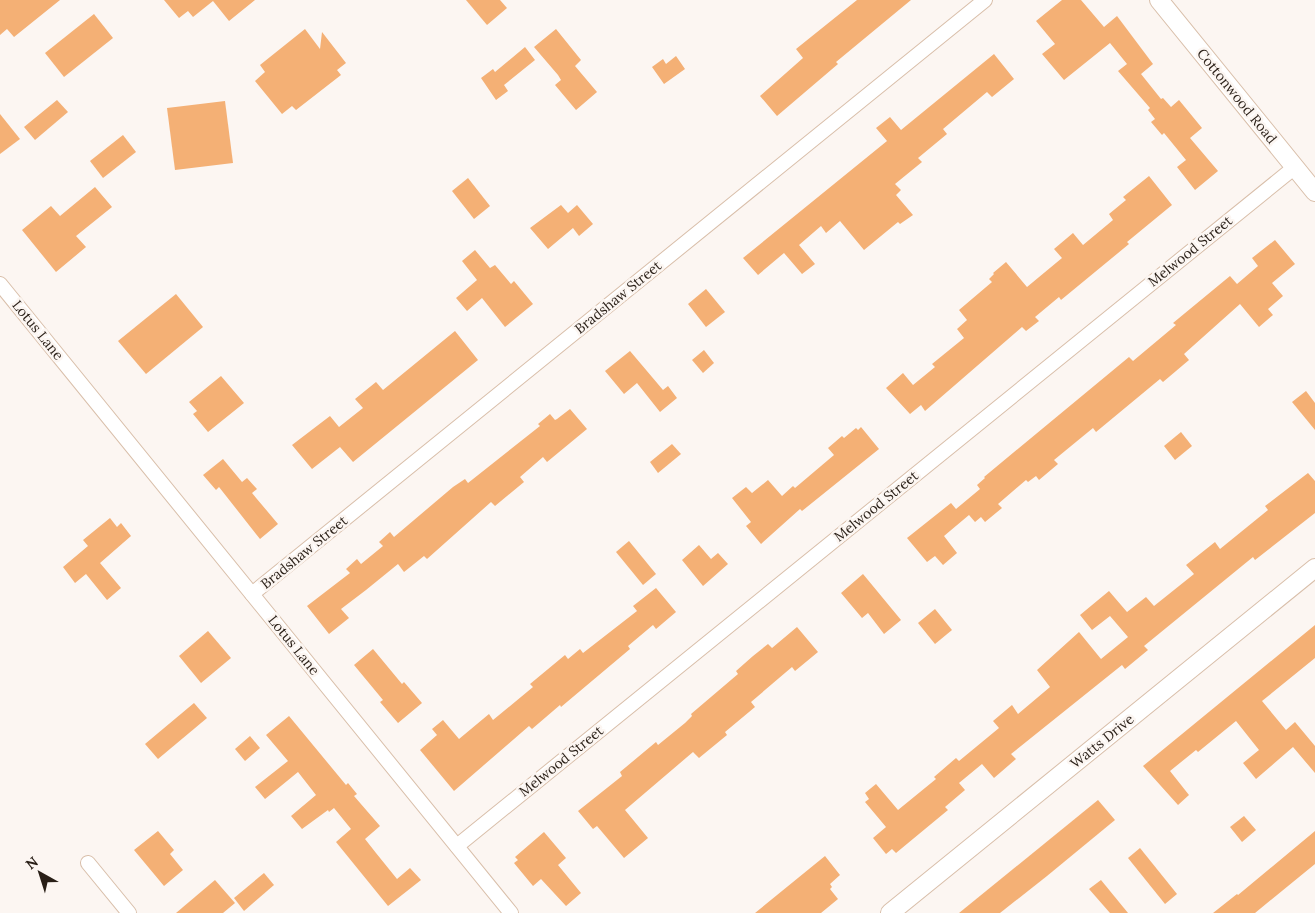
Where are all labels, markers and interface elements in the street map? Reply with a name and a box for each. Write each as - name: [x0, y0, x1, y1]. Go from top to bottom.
- street label: Cottonwood Road: [1193, 45, 1281, 147]
- street label: Melwood Street: [1144, 211, 1236, 290]
- street label: Bradshaw Street: [571, 256, 666, 338]
- street label: Lotus Lane: [8, 296, 68, 364]
- street label: Melwood Street: [830, 466, 922, 545]
- street label: Bradshaw Street: [257, 511, 352, 593]
- street label: Lotus Lane: [264, 611, 324, 679]
- street label: Watts Drive: [1067, 710, 1138, 772]
- street label: Melwood Street: [515, 721, 607, 800]
- north arrow: [15, 848, 65, 898]
- text: N: [22, 852, 42, 873]

